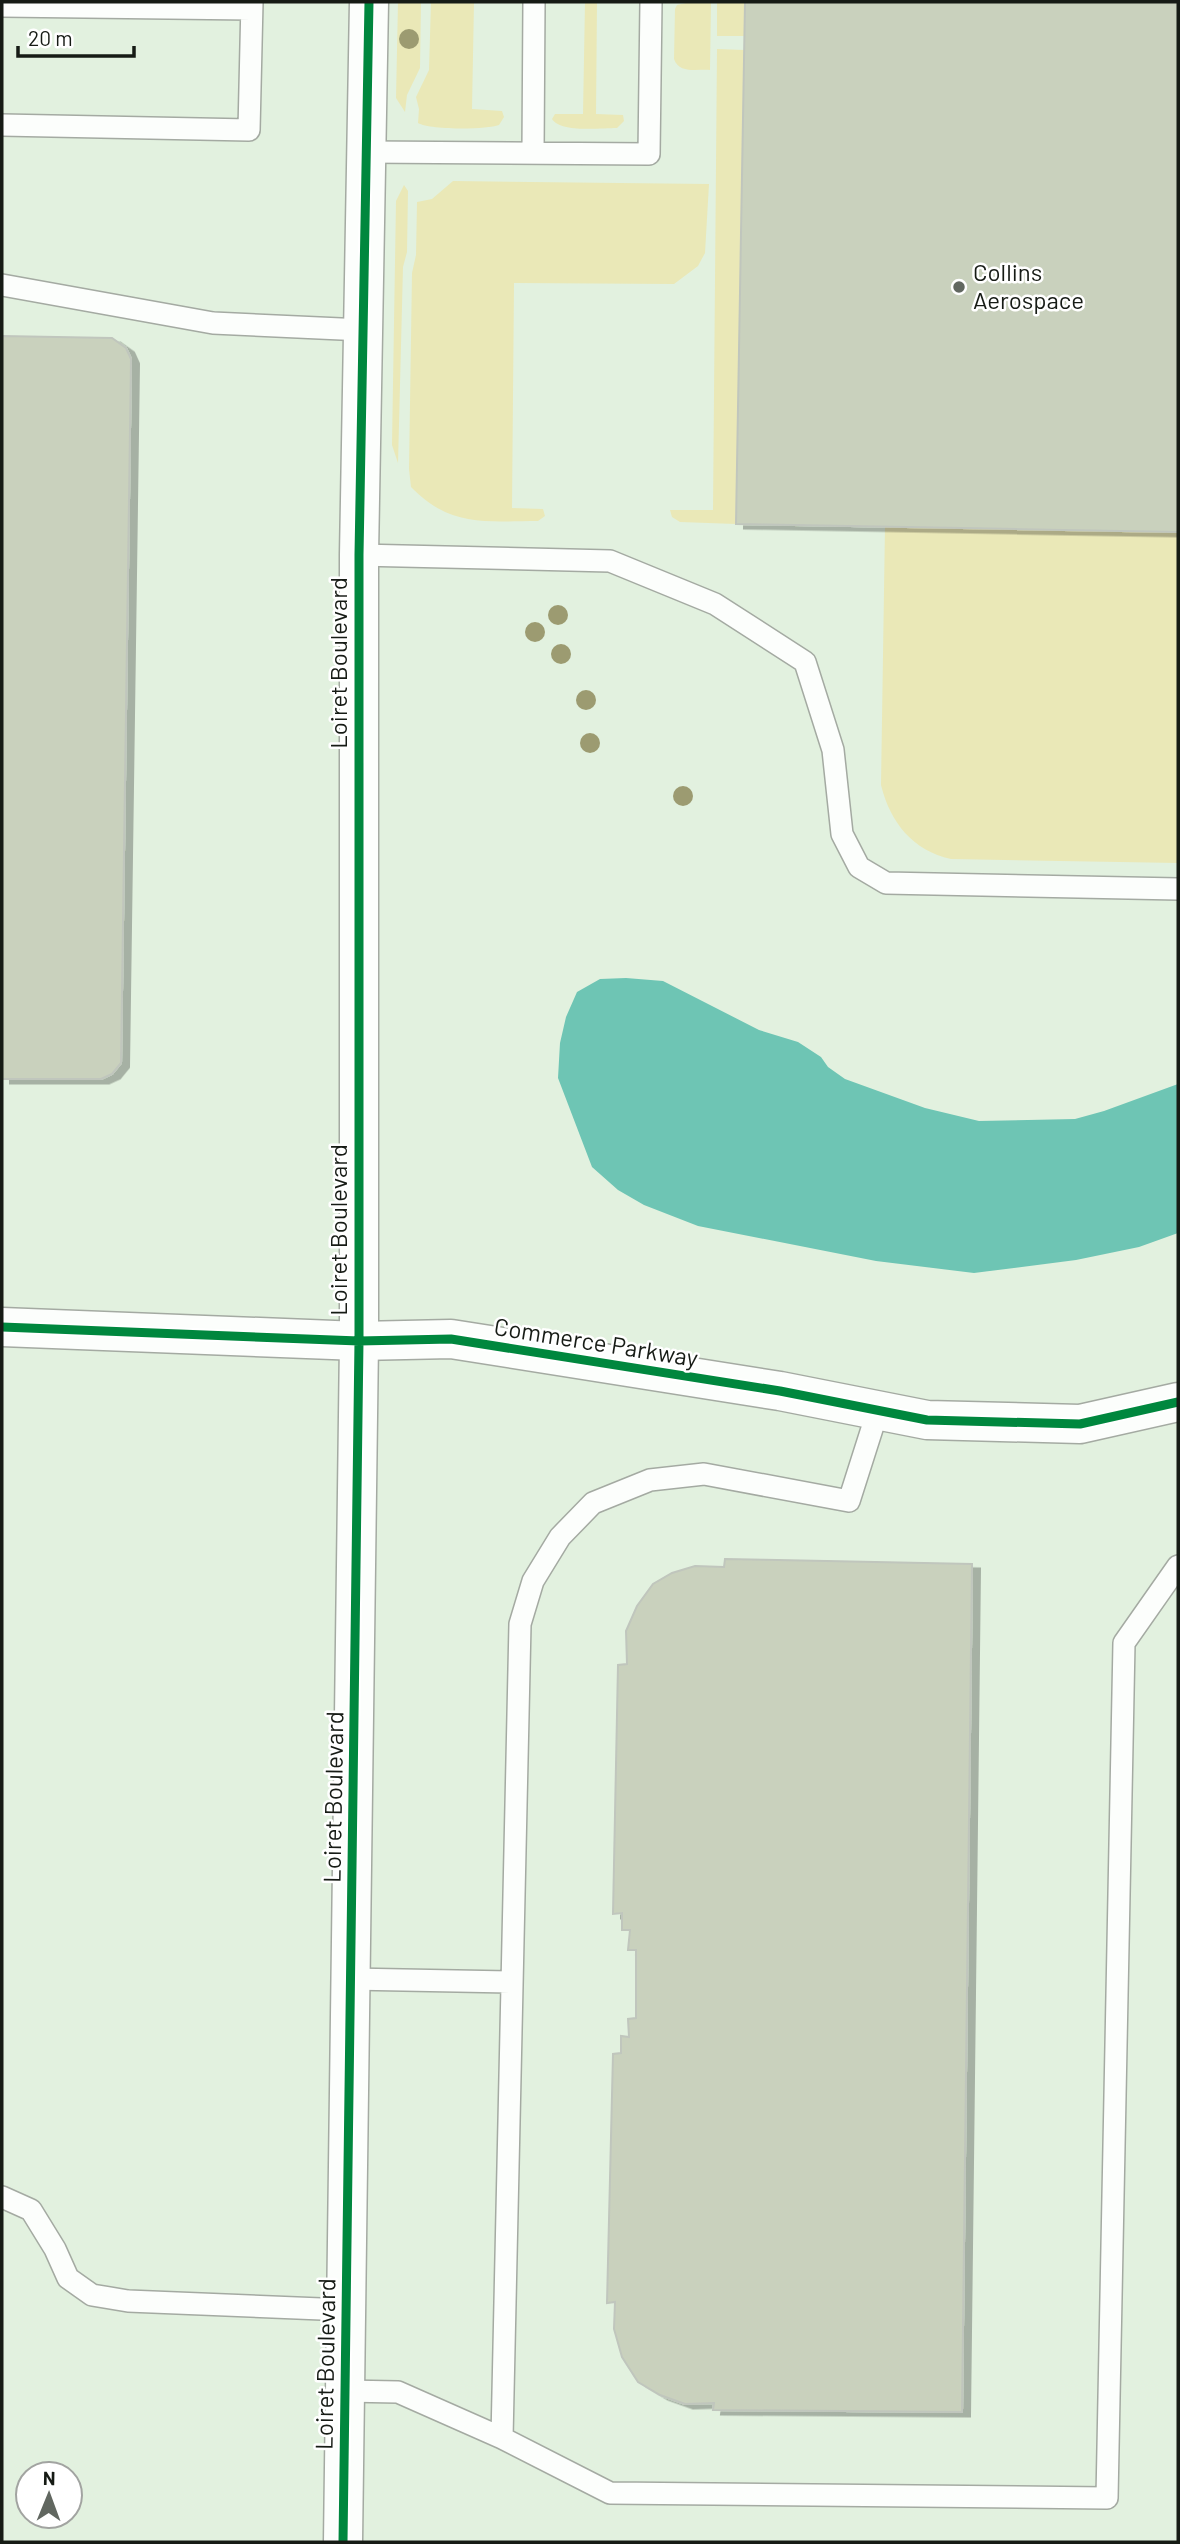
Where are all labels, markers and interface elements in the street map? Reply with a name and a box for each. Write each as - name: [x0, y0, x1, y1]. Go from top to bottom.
- scale bar: [18, 14, 133, 58]
- text: 20 m: [28, 25, 73, 50]
- place label: Collins Aerospace: [973, 257, 1084, 314]
- marker: Collins Aerospace: [951, 279, 967, 295]
- street label: Loiret Boulevard: [323, 577, 352, 749]
- street label: Loiret Boulevard: [323, 1144, 352, 1316]
- street label: Commerce Parkway: [492, 1311, 700, 1372]
- street label: Loiret Boulevard: [317, 1711, 348, 1883]
- street label: Loiret Boulevard: [309, 2278, 340, 2450]
- north arrow: [14, 2460, 84, 2530]
- text: N: [43, 2466, 56, 2489]

